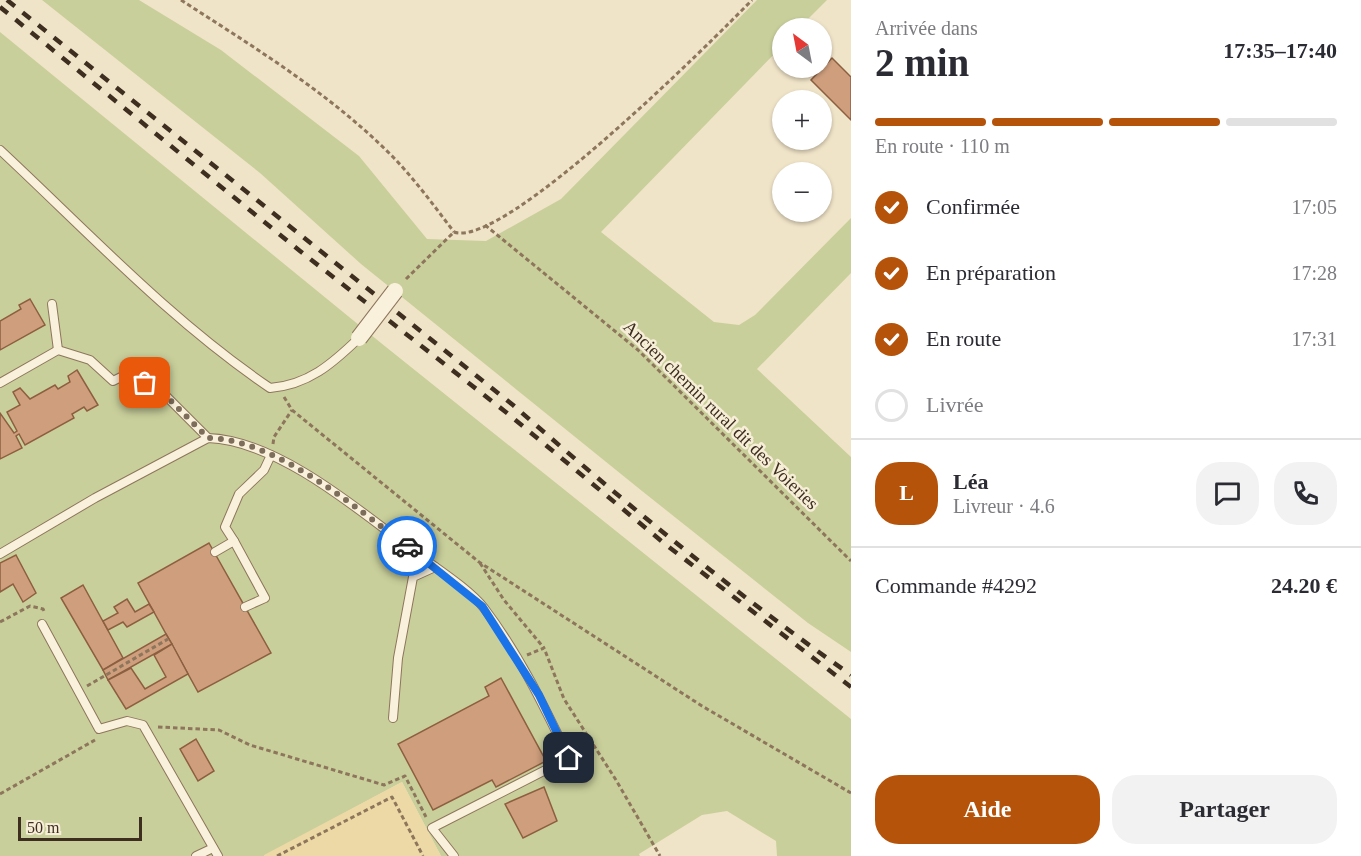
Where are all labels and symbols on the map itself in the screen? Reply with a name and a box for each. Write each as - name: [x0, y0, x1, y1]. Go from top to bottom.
- north arrow: [772, 18, 832, 78]
- street label: Ancien chemin rural dit des Voieries: [620, 317, 822, 513]
- pin: [119, 357, 170, 408]
- courier: [377, 516, 437, 576]
- pin: [543, 732, 594, 783]
- scale bar: [18, 814, 142, 842]

